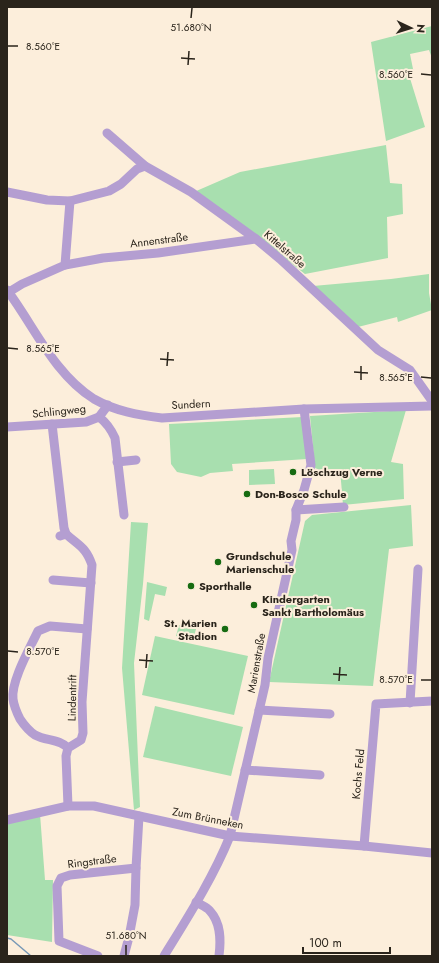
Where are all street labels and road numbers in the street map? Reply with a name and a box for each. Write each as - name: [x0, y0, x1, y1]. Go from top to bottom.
- street label: Kittelstraße: [261, 226, 310, 272]
- street label: Annenstraße: [129, 228, 189, 251]
- street label: Sundern: [171, 395, 211, 413]
- street label: Schlingweg: [31, 400, 87, 422]
- street label: Marienstraße: [243, 632, 269, 694]
- street label: Lindentrift: [64, 674, 80, 721]
- street label: Kochs Feld: [348, 748, 368, 800]
- street label: Zum Brünneken: [171, 803, 245, 833]
- street label: Ringstraße: [67, 850, 118, 872]

